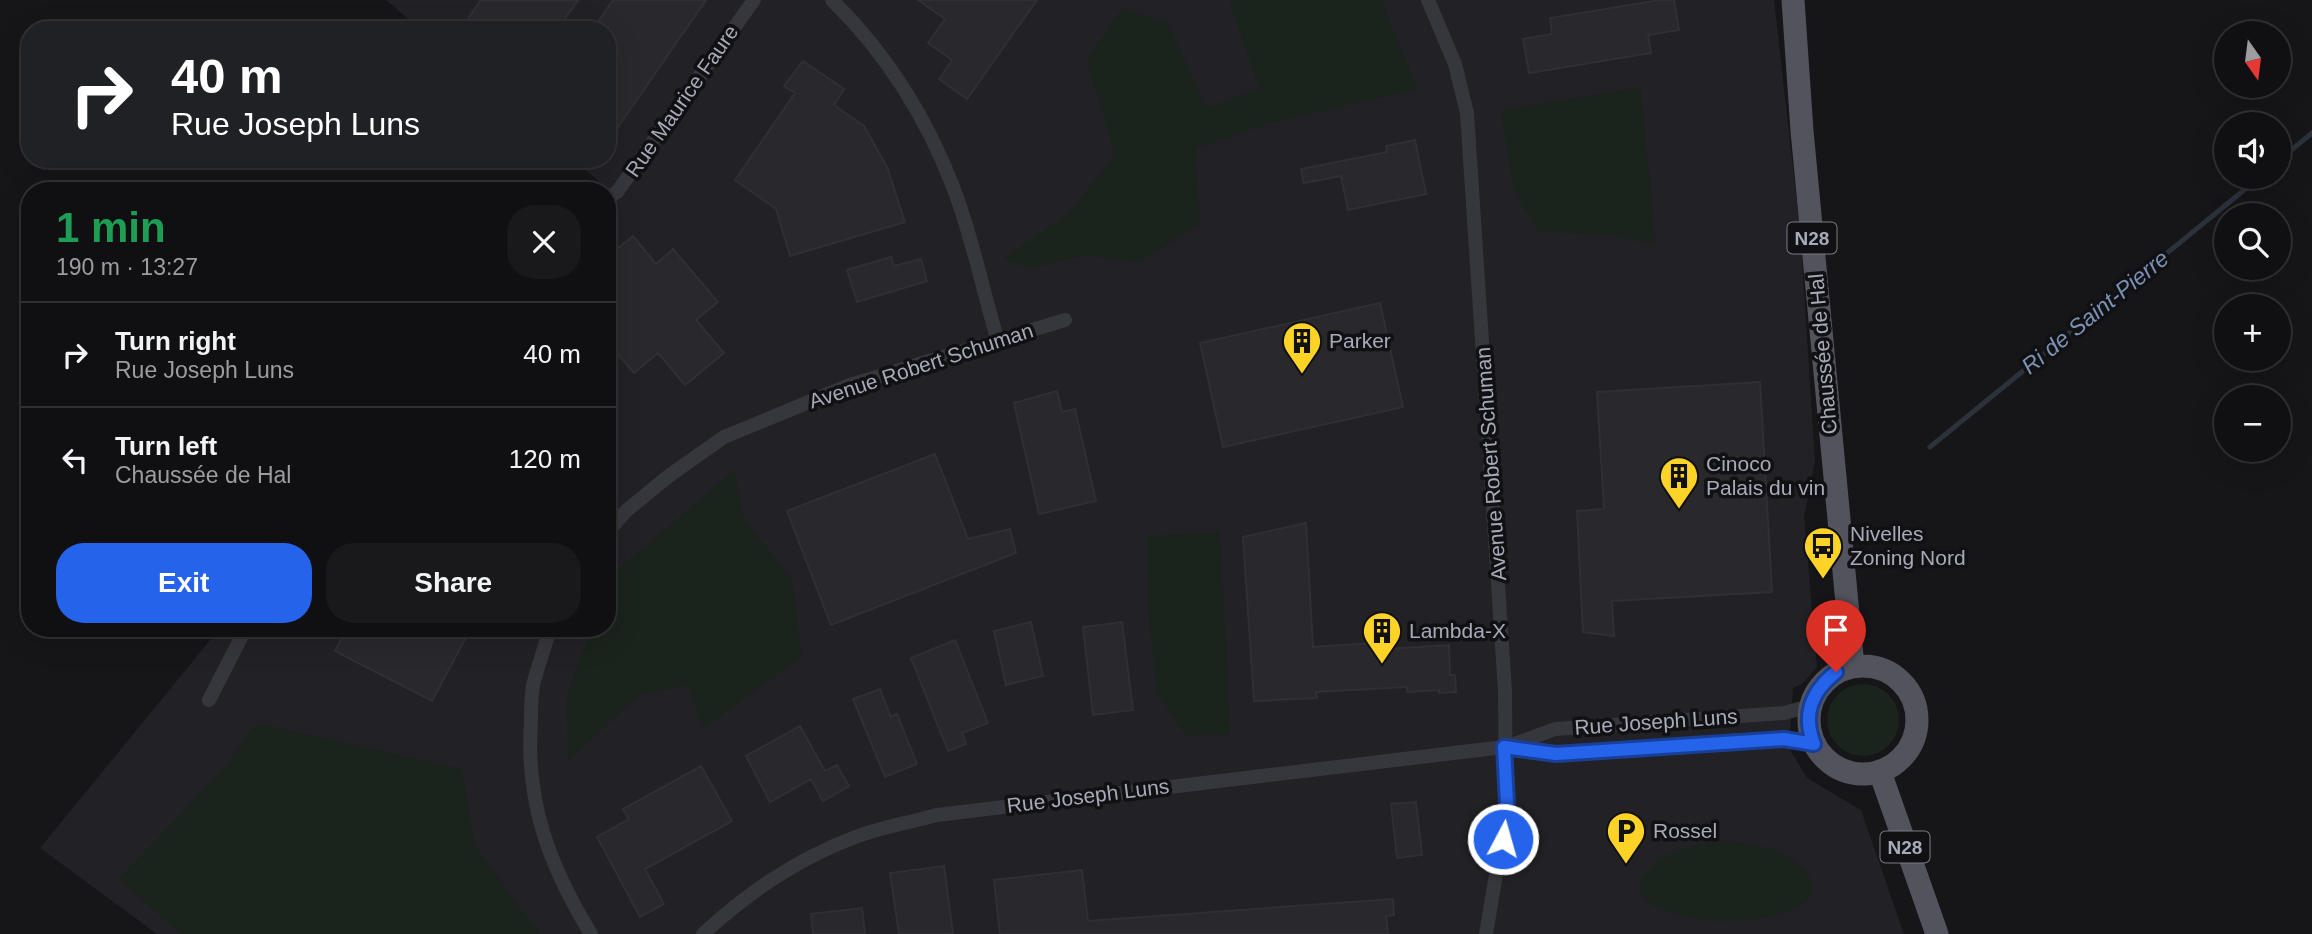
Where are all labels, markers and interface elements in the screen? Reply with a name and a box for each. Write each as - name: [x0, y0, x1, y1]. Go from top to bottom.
- street label: Rue Maurice Faure: [621, 20, 743, 181]
- north arrow: [2214, 21, 2291, 98]
- map controls: [2214, 21, 2291, 462]
- icon: right: [56, 49, 147, 140]
- text: 40 m: [171, 49, 283, 103]
- text: Rue Joseph Luns: [171, 106, 420, 142]
- button: sound: [2214, 112, 2291, 189]
- button: search: [2214, 203, 2291, 280]
- text: 1 min: [56, 204, 166, 251]
- button: close: [507, 205, 581, 279]
- road number: N28: [1787, 222, 1836, 254]
- water label: Ri de Saint-Pierre: [2016, 245, 2174, 379]
- text: 190 m · 13:27: [56, 254, 198, 280]
- street label: Chaussée de Hal: [1804, 273, 1841, 435]
- button: +: [2214, 294, 2291, 371]
- street label: Avenue Robert Schuman: [806, 318, 1036, 413]
- building icon: Parker: [1281, 320, 1323, 375]
- text: Turn right: [115, 326, 236, 356]
- place label: Parker: [1329, 329, 1391, 352]
- icon: right: [56, 336, 94, 374]
- text: 40 m: [523, 339, 581, 369]
- street label: Avenue Robert Schuman: [1471, 346, 1510, 582]
- text: Rue Joseph Luns: [115, 357, 294, 383]
- button: −: [2214, 385, 2291, 462]
- text: Turn left: [115, 431, 217, 461]
- icon: left: [56, 441, 94, 479]
- text: 120 m: [509, 444, 581, 474]
- place label: Cinoco Palais du vin: [1706, 452, 1825, 499]
- building icon: Cinoco Palais du vin: [1658, 455, 1700, 510]
- text: Chaussée de Hal: [115, 462, 291, 488]
- place label: Nivelles Zoning Nord: [1850, 522, 1966, 569]
- bus stop icon: Nivelles Zoning Nord: [1802, 525, 1844, 580]
- button: Exit: [56, 543, 312, 623]
- button: Share: [326, 543, 581, 623]
- pin: [1806, 600, 1866, 672]
- building icon: Lambda-X: [1361, 610, 1403, 665]
- icon: arrive: [1817, 611, 1855, 649]
- place label: Lambda-X: [1409, 619, 1506, 642]
- street label: Rue Joseph Luns: [1574, 704, 1738, 739]
- street label: Rue Joseph Luns: [1005, 774, 1170, 817]
- position arrow: [1466, 802, 1540, 876]
- parking icon: Rossel: [1605, 810, 1647, 865]
- place label: Rossel: [1653, 819, 1717, 842]
- road number: N28: [1881, 832, 1930, 862]

